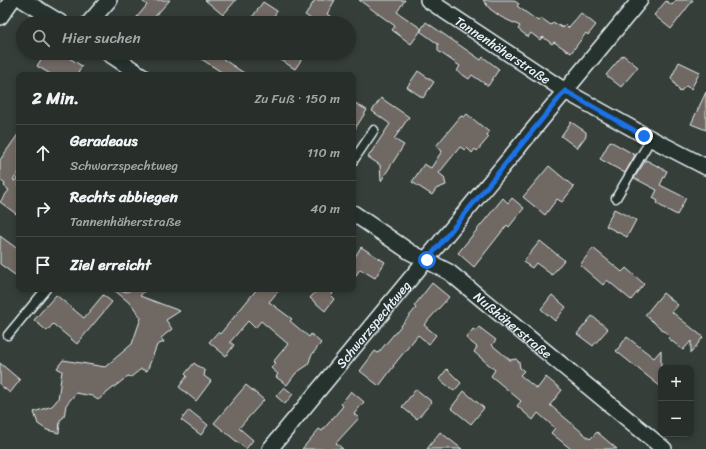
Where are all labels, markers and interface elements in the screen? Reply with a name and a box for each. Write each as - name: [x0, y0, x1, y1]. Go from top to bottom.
- street label: Tannenhäherstraße: [450, 10, 556, 91]
- search box: [16, 16, 356, 60]
- text: Hier suchen: [62, 25, 141, 51]
- icon: search: [30, 27, 52, 49]
- text: 2 Min.: [32, 83, 79, 113]
- text: Zu Fuß · 150 m: [254, 87, 340, 110]
- route end: [635, 127, 653, 145]
- text: Geradeaus: [70, 128, 138, 154]
- text: 110 m: [307, 141, 340, 164]
- icon: ahead: [32, 142, 54, 164]
- text: Schwarzspechtweg: [70, 154, 178, 177]
- text: Rechts abbiegen: [70, 184, 178, 210]
- text: 40 m: [310, 197, 340, 220]
- icon: right: [32, 198, 54, 220]
- text: Tannenhäherstraße: [70, 210, 181, 233]
- route start: [418, 251, 436, 269]
- text: Ziel erreicht: [70, 252, 151, 278]
- icon: arrive: [32, 254, 54, 276]
- street label: Schwarzspechtweg: [330, 275, 417, 373]
- street label: Nußhäherstraße: [468, 286, 558, 365]
- map controls: [658, 365, 694, 437]
- button: +: [658, 365, 694, 401]
- button: −: [658, 401, 694, 437]

